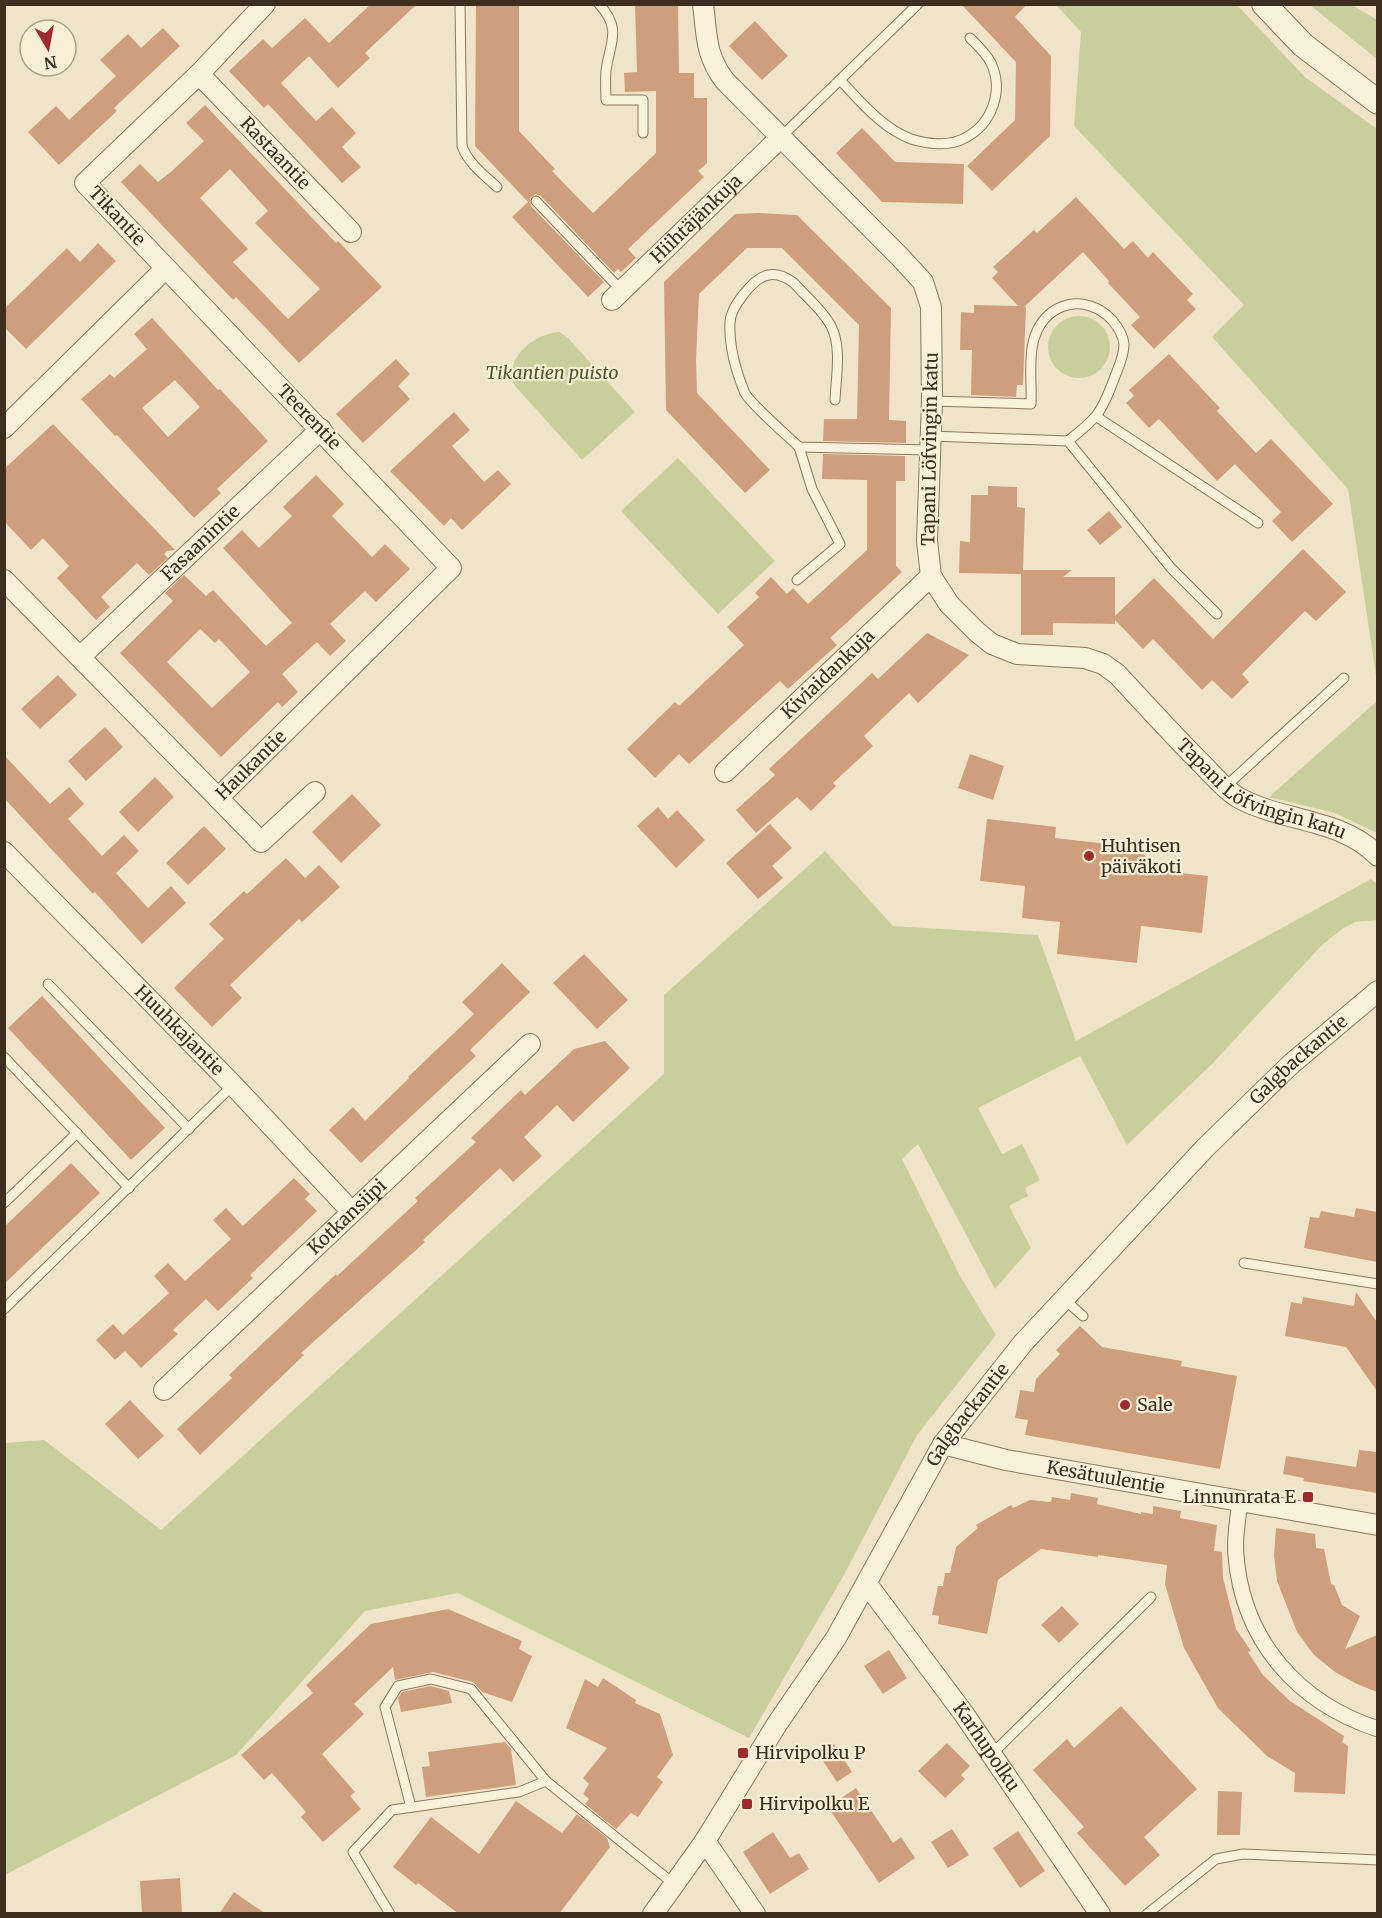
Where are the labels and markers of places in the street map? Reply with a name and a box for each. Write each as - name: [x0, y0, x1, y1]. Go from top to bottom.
- place label: Huhtisen päiväkoti: [1101, 834, 1182, 878]
- marker: Huhtisen päiväkoti: [1082, 849, 1096, 863]
- place label: Sale: [1137, 1393, 1173, 1416]
- marker: Sale: [1118, 1398, 1132, 1412]
- place label: Linnunrata E: [1183, 1485, 1297, 1508]
- marker: Linnunrata E: [1301, 1490, 1315, 1504]
- place label: Hirvipolku P: [755, 1741, 866, 1764]
- marker: Hirvipolku P: [736, 1746, 750, 1760]
- place label: Hirvipolku E: [759, 1792, 870, 1815]
- marker: Hirvipolku E: [740, 1797, 754, 1811]

